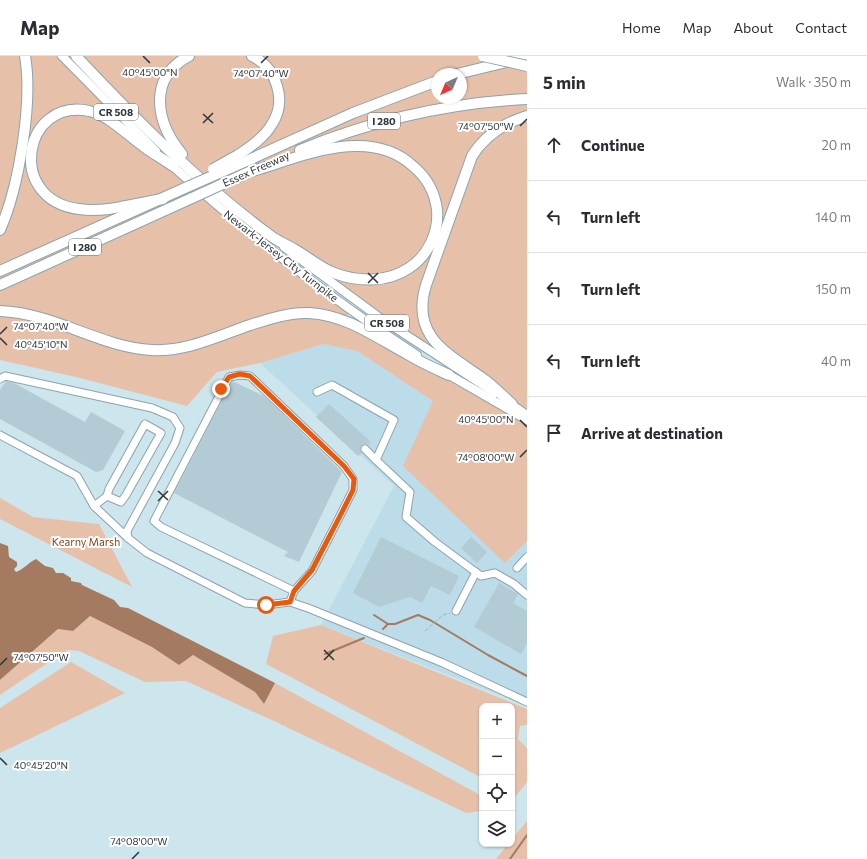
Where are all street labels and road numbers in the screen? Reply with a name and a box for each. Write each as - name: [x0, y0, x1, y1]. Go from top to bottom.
- road number: CR 508: [94, 104, 138, 120]
- road number: I 280: [368, 113, 400, 129]
- street label: Essex Freeway: [220, 148, 292, 189]
- street label: Newark-Jersey City Turnpike: [221, 207, 341, 305]
- road number: I 280: [69, 239, 101, 255]
- road number: CR 508: [365, 315, 409, 331]

